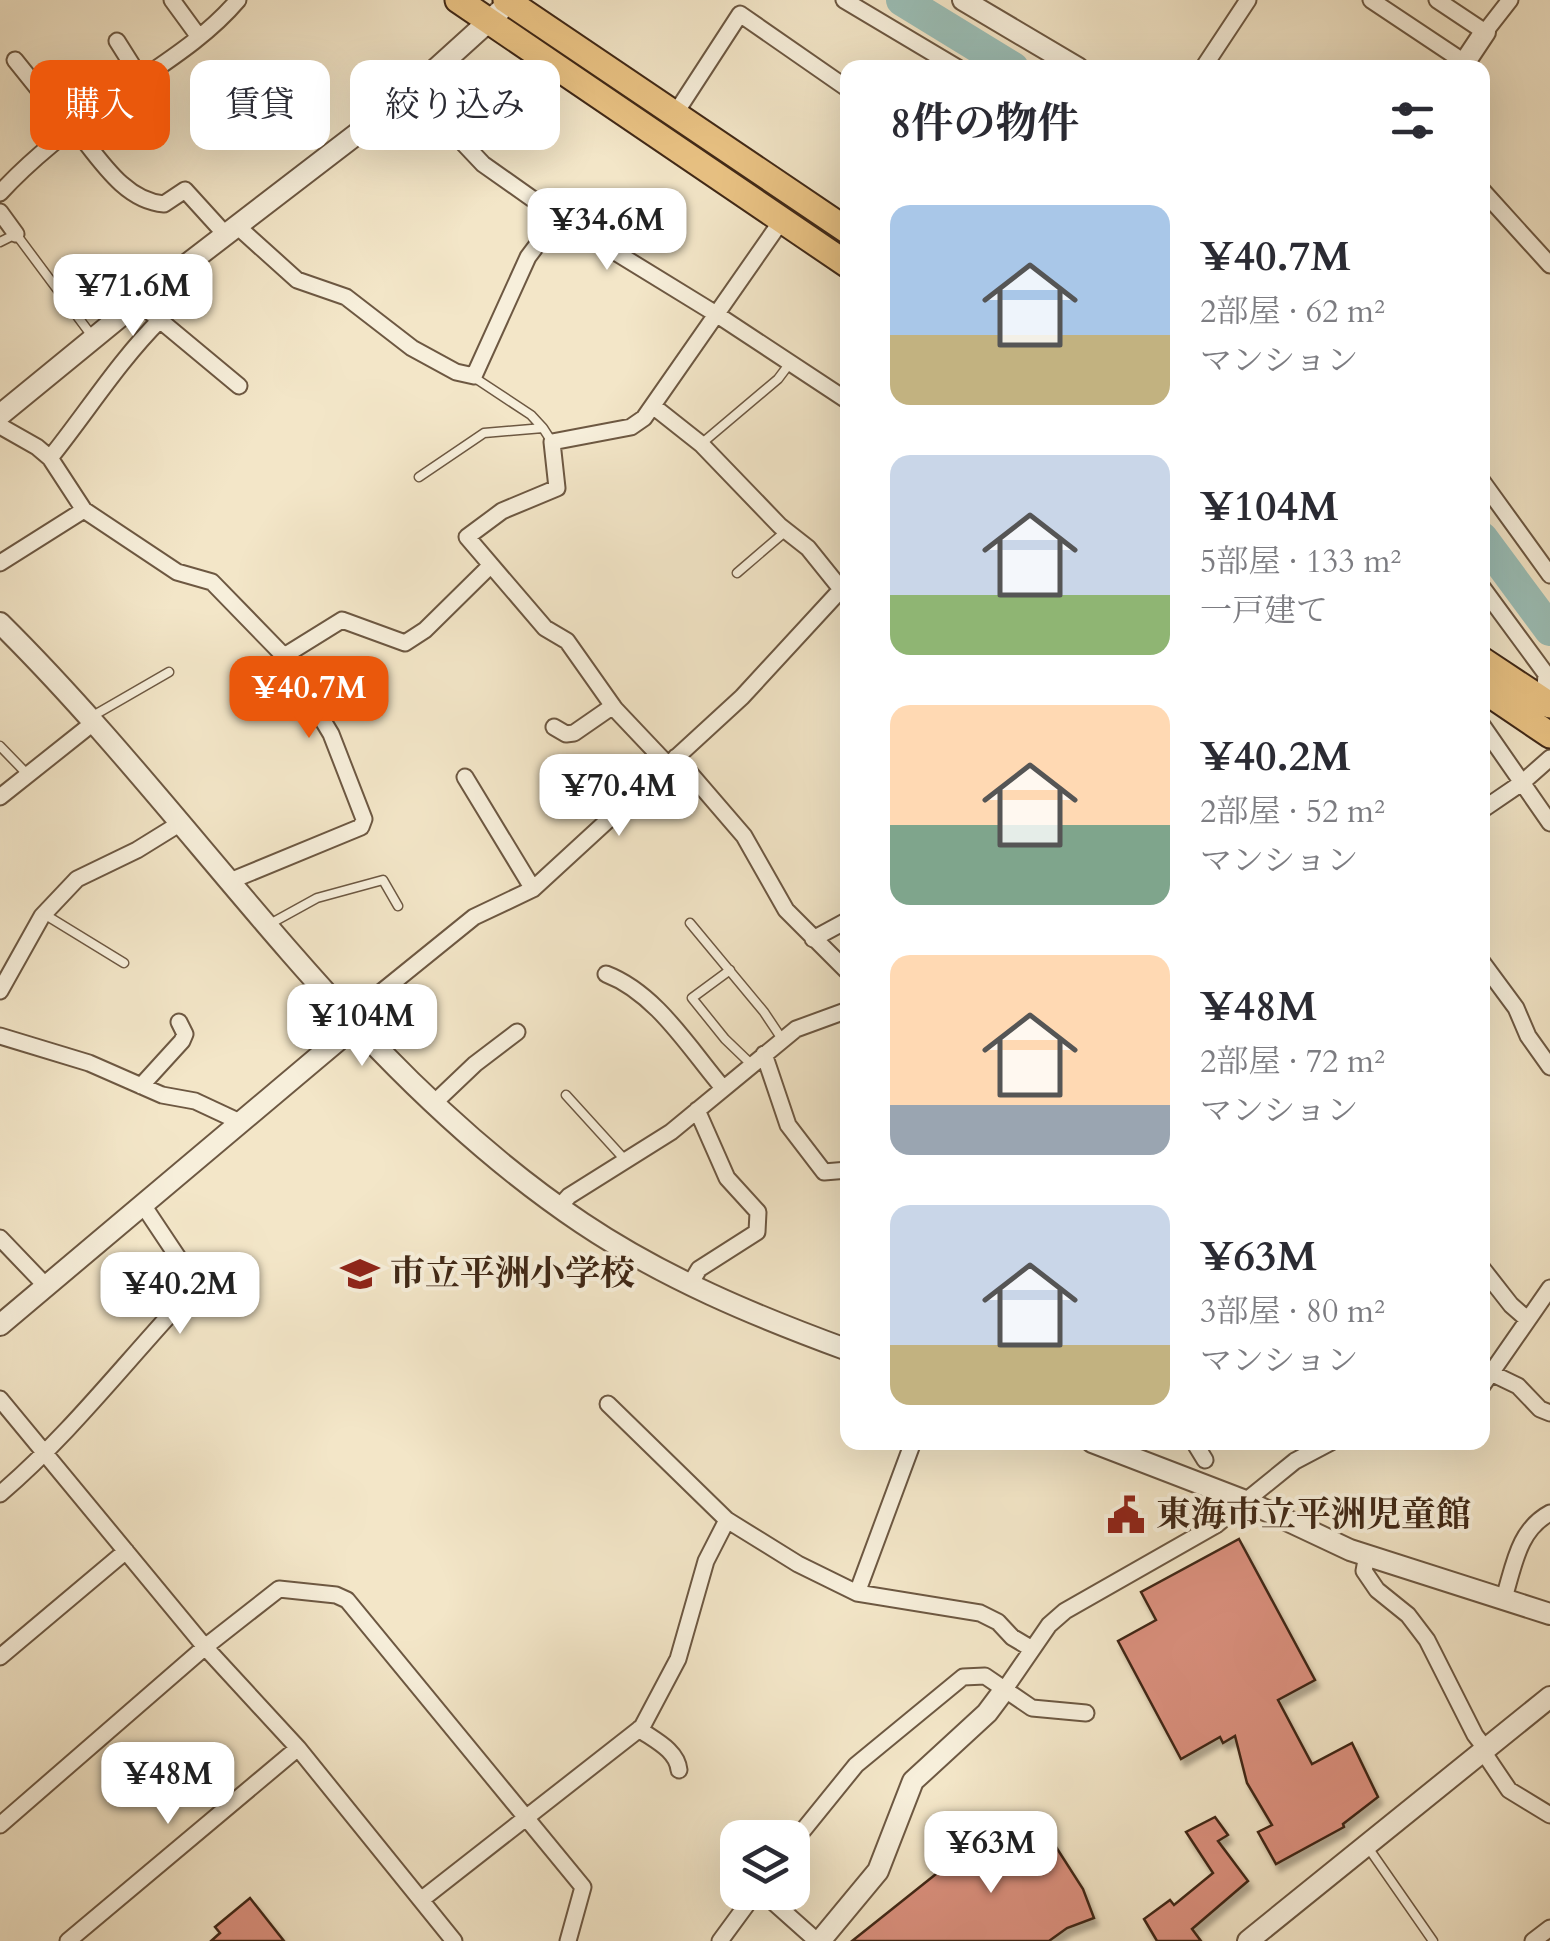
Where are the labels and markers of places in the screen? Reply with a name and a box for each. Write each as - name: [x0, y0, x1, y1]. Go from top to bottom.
- pin: ¥34.6M: [526, 188, 688, 273]
- pin: ¥71.6M: [52, 254, 214, 339]
- pin: ¥40.7M: [228, 656, 390, 741]
- pin: ¥70.4M: [538, 754, 700, 839]
- pin: ¥104M: [292, 984, 432, 1069]
- place label: 市立平洲小学校: [390, 1250, 635, 1298]
- pin: ¥40.2M: [99, 1252, 261, 1337]
- school or university icon: 市立平洲小学校: [339, 1253, 381, 1295]
- place label: 東海市立平洲児童館: [1156, 1491, 1471, 1539]
- public building icon: 東海市立平洲児童館: [1105, 1494, 1147, 1536]
- pin: ¥48M: [109, 1742, 227, 1827]
- pin: ¥63M: [932, 1811, 1050, 1896]

